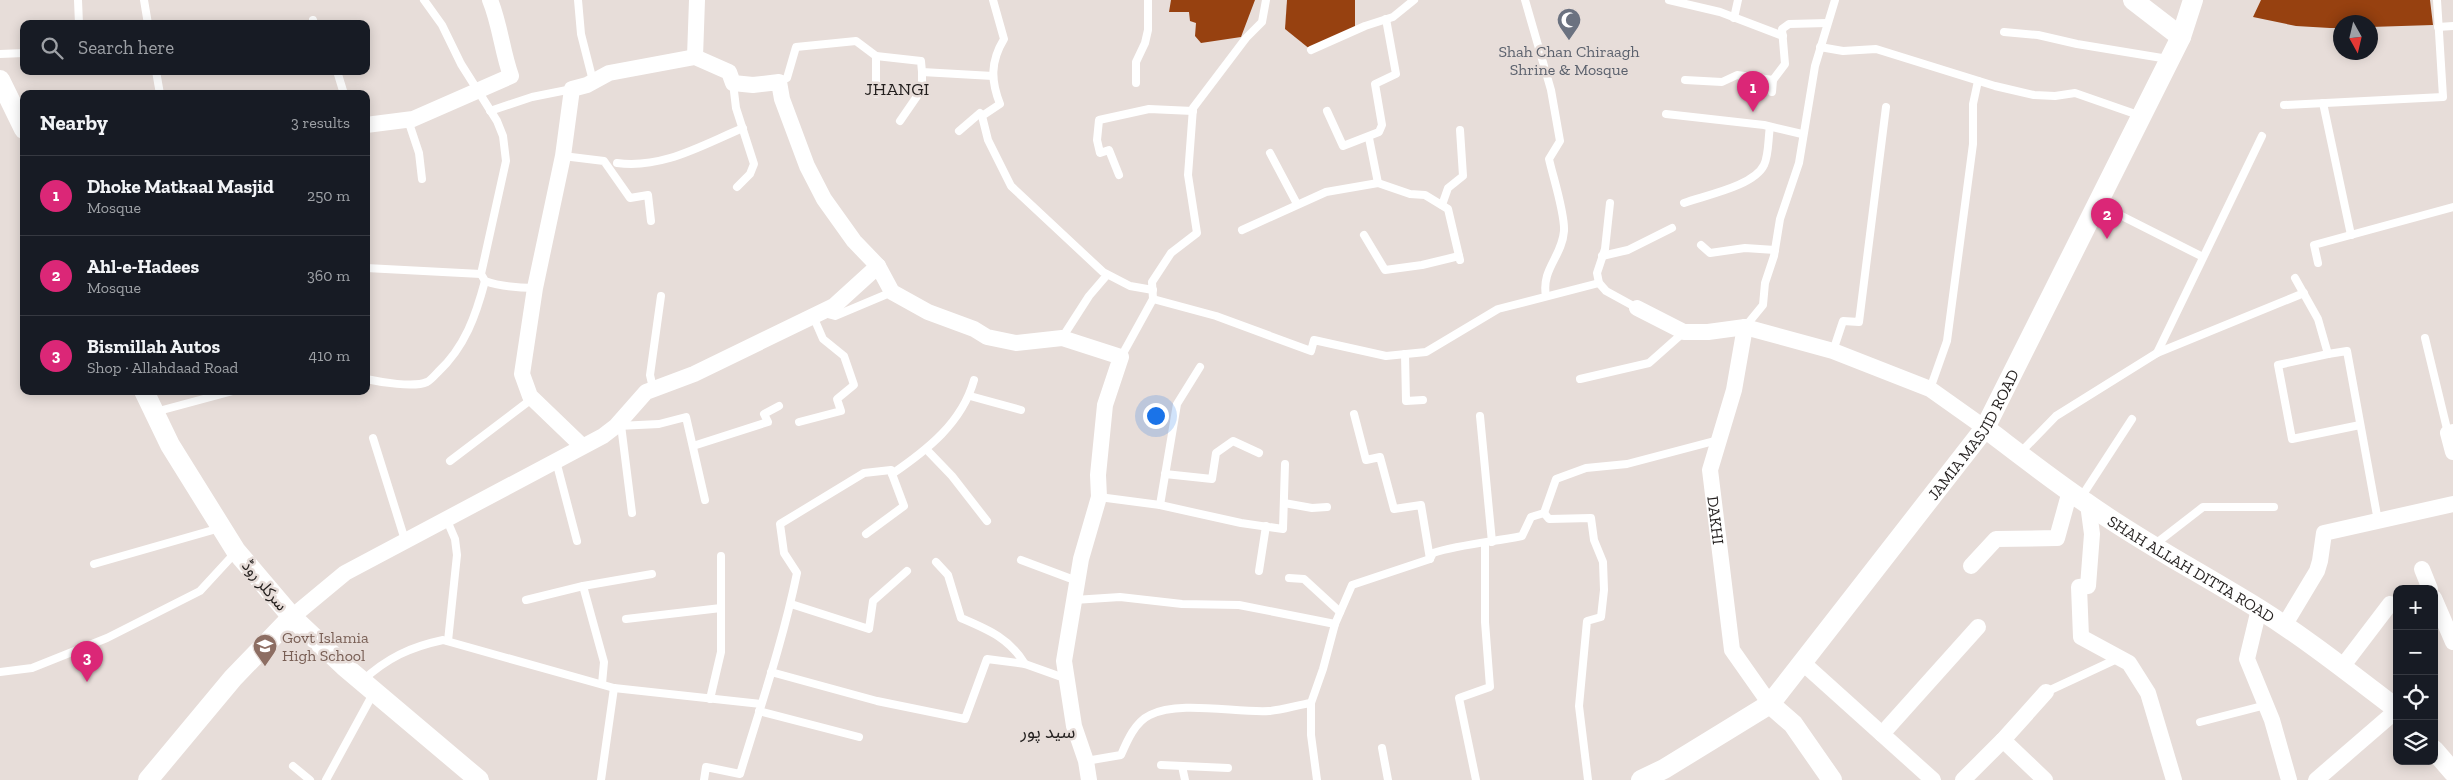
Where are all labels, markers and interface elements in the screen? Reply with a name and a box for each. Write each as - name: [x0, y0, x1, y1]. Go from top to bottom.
- mosque icon: Shah Chan Chiraagh Shrine & Mosque: [1556, 7, 1582, 41]
- north arrow: [2333, 15, 2378, 60]
- search box: [20, 20, 370, 75]
- icon: search: [38, 34, 66, 62]
- text: Search here: [78, 36, 174, 59]
- place label: Shah Chan Chiraagh Shrine & Mosque: [1498, 42, 1640, 79]
- pin: 1: [1737, 71, 1769, 112]
- district label: JHANGI: [865, 78, 930, 100]
- text: Nearby: [40, 110, 108, 135]
- text: 3 results: [291, 113, 350, 132]
- text: Dhoke Matkaal Masjid: [87, 175, 274, 198]
- text: 1: [53, 186, 59, 205]
- text: 250 m: [307, 186, 350, 205]
- text: Mosque: [87, 198, 141, 217]
- pin: 2: [2091, 198, 2123, 239]
- text: Ahl-e-Hadees: [87, 255, 199, 278]
- text: 2: [52, 266, 60, 285]
- text: 360 m: [307, 266, 350, 285]
- text: Mosque: [87, 278, 141, 297]
- text: Bismillah Autos: [87, 335, 220, 358]
- text: 3: [52, 346, 60, 365]
- text: 410 m: [309, 346, 350, 365]
- text: Shop · Allahdaad Road: [87, 358, 238, 377]
- street label: JAMIA MASJID ROAD: [1924, 366, 2023, 504]
- your location: [1143, 403, 1169, 429]
- street label: DAKHI: [1703, 495, 1728, 546]
- street label: SHAH ALLAH DITTA ROAD: [2104, 511, 2278, 627]
- street label: سرکلر روڈ: [238, 556, 291, 615]
- map controls: [2393, 585, 2438, 765]
- button: +: [2393, 585, 2438, 630]
- place label: Govt Islamia High School: [282, 628, 369, 665]
- button: −: [2393, 630, 2438, 675]
- school or university icon: Govt Islamia High School: [252, 633, 278, 667]
- pin: 3: [71, 641, 103, 682]
- button: locate: [2393, 675, 2438, 720]
- button: layers: [2393, 720, 2438, 765]
- district label: سید پور: [1020, 721, 1075, 743]

